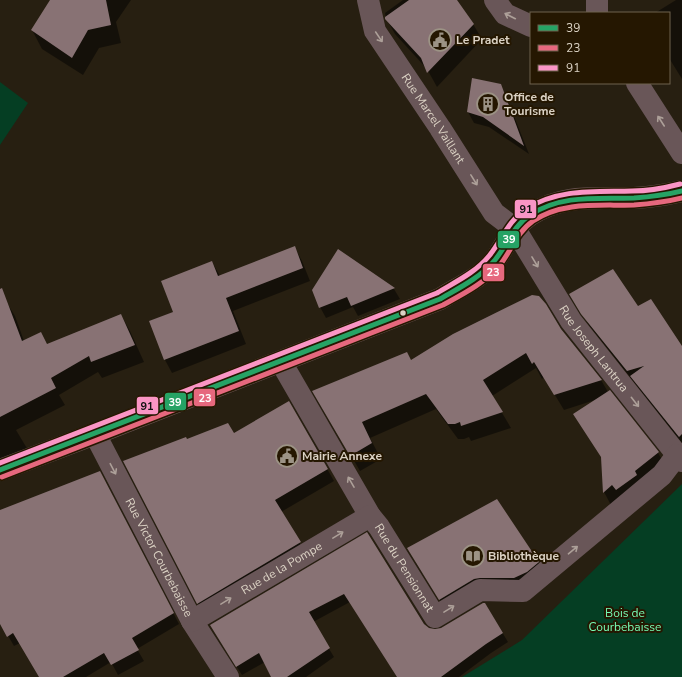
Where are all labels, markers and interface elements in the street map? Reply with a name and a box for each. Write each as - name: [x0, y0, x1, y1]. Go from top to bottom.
- one-way arrow: [505, 12, 517, 19]
- legend: [530, 12, 670, 84]
- text: 39: [566, 20, 580, 36]
- public building icon: Le Pradet: [427, 27, 453, 53]
- one-way arrow: [375, 31, 383, 42]
- place label: Le Pradet: [456, 32, 510, 48]
- text: 23: [566, 40, 580, 56]
- text: 91: [566, 60, 580, 76]
- street label: Rue Marcel Vaillant: [398, 70, 469, 167]
- place label: Office de Tourisme: [504, 89, 556, 119]
- building icon: Office de Tourisme: [475, 91, 501, 117]
- one-way arrow: [656, 115, 664, 127]
- one-way arrow: [470, 174, 478, 186]
- line badge: 91: [514, 199, 537, 219]
- text: 91: [519, 202, 533, 217]
- line badge: 39: [497, 230, 520, 249]
- text: 39: [502, 232, 516, 247]
- one-way arrow: [531, 256, 539, 267]
- line badge: 23: [482, 263, 505, 282]
- text: 23: [486, 265, 500, 280]
- street label: Rue Joseph Lantrua: [555, 302, 632, 395]
- unlabelled marker: [398, 308, 408, 318]
- line badge: 23: [193, 388, 216, 407]
- text: 23: [198, 391, 212, 406]
- line badge: 39: [164, 392, 187, 411]
- text: 39: [168, 395, 182, 410]
- line badge: 91: [136, 396, 159, 415]
- one-way arrow: [631, 396, 639, 407]
- text: 91: [140, 399, 154, 414]
- public building icon: Mairie Annexe: [274, 443, 300, 469]
- place label: Mairie Annexe: [302, 448, 382, 464]
- one-way arrow: [110, 463, 117, 475]
- one-way arrow: [346, 476, 354, 488]
- street label: Rue Victor Courbebaisse: [122, 495, 196, 620]
- street label: Rue du Pensionnat: [371, 521, 438, 616]
- one-way arrow: [332, 530, 344, 538]
- street label: Rue de la Pompe: [238, 538, 325, 598]
- library icon: Bibliothèque: [460, 543, 486, 569]
- one-way arrow: [567, 546, 578, 555]
- place label: Bibliothèque: [488, 548, 560, 564]
- one-way arrow: [220, 597, 232, 605]
- one-way arrow: [443, 604, 455, 612]
- park label: Bois de Courbebaisse: [589, 605, 661, 635]

